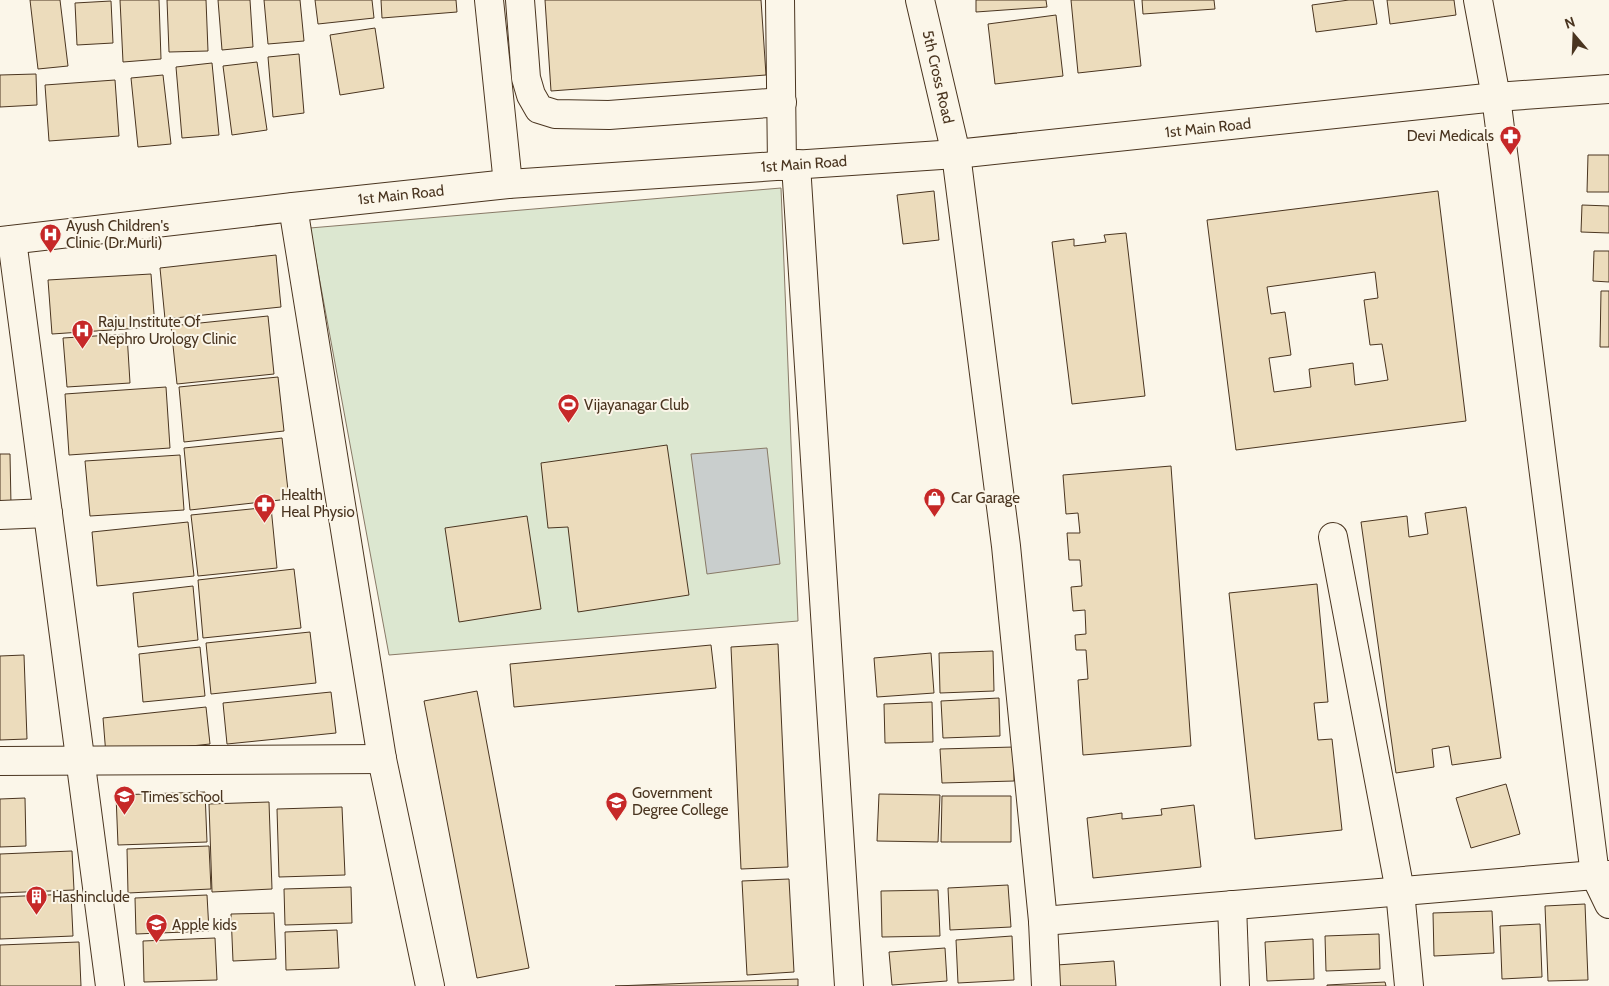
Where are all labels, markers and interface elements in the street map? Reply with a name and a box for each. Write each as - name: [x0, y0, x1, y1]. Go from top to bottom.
- north arrow: [1549, 10, 1599, 60]
- text: N: [1562, 13, 1577, 33]
- street label: 5th Cross Road: [919, 29, 957, 125]
- street label: 1st Main Road: [1164, 115, 1252, 141]
- pharmacy icon: Devi Medicals: [1498, 124, 1522, 155]
- place label: Devi Medicals: [1407, 127, 1494, 145]
- street label: 1st Main Road: [760, 152, 848, 176]
- street label: 1st Main Road: [357, 182, 445, 208]
- place label: Ayush Children's Clinic (Dr.Murli): [66, 217, 169, 252]
- hospital icon: Ayush Children's Clinic (Dr.Murli): [38, 223, 62, 254]
- place label: Raju Institute Of Nephro Urology Clinic: [98, 313, 237, 348]
- hospital icon: Raju Institute Of Nephro Urology Clinic: [70, 319, 94, 350]
- sports icon: Vijayanagar Club: [556, 393, 580, 424]
- place label: Vijayanagar Club: [584, 396, 689, 414]
- place label: Health Heal Physio: [281, 486, 355, 521]
- shop icon: Car Garage: [923, 486, 947, 517]
- place label: Car Garage: [951, 489, 1020, 507]
- pharmacy icon: Health Heal Physio: [253, 492, 277, 523]
- place label: Government Degree College: [632, 784, 729, 819]
- school or university icon: Times school: [113, 785, 137, 816]
- place label: Times school: [141, 788, 224, 806]
- school or university icon: Government Degree College: [604, 790, 628, 821]
- building icon: Hashinclude: [24, 885, 48, 916]
- place label: Hashinclude: [52, 888, 130, 906]
- school or university icon: Apple kids: [144, 913, 168, 944]
- place label: Apple kids: [172, 916, 237, 934]

